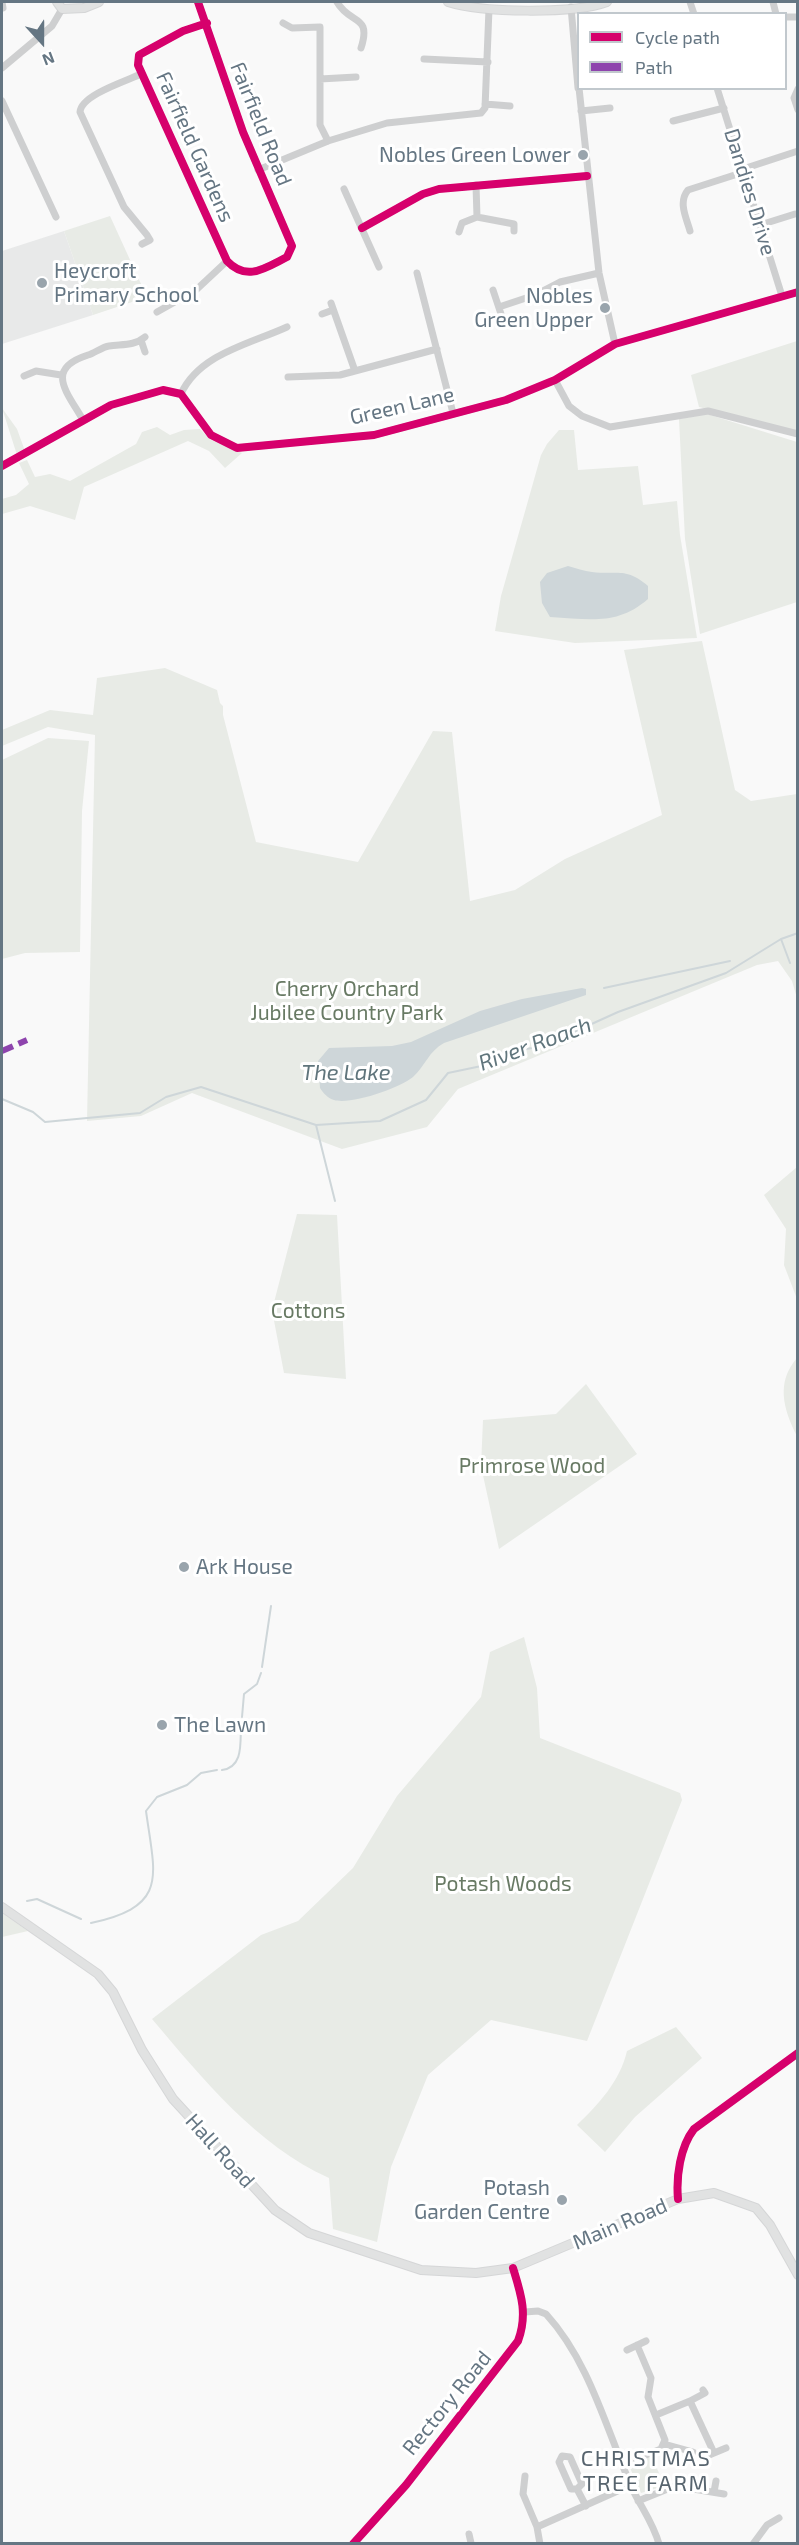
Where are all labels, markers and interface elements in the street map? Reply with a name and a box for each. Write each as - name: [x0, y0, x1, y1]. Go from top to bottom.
- north arrow: [12, 12, 72, 72]
- legend: [577, 12, 787, 90]
- text: Cycle path: [635, 26, 720, 48]
- text: N: [40, 48, 57, 70]
- text: Path: [635, 56, 673, 78]
- street label: Fairfield Road: [225, 58, 297, 190]
- street label: Fairfield Gardens: [151, 68, 239, 226]
- street label: Dandies Drive: [719, 125, 781, 259]
- place label: Nobles Green Lower: [379, 142, 571, 168]
- marker: Nobles Green Lower: [576, 148, 590, 162]
- place label: Heycroft Primary School: [54, 258, 199, 308]
- marker: Heycroft Primary School: [35, 276, 49, 290]
- place label: Nobles Green Upper: [474, 283, 593, 333]
- marker: Nobles Green Upper: [598, 301, 612, 315]
- street label: Green Lane: [347, 382, 457, 430]
- park label: Cherry Orchard Jubilee Country Park: [251, 976, 443, 1026]
- water label: River Roach: [475, 1011, 595, 1077]
- water label: The Lake: [302, 1060, 390, 1086]
- park label: Cottons: [271, 1298, 345, 1324]
- park label: Primrose Wood: [459, 1453, 605, 1479]
- place label: Ark House: [196, 1554, 293, 1580]
- marker: Ark House: [177, 1560, 191, 1574]
- place label: The Lawn: [174, 1712, 266, 1738]
- marker: The Lawn: [155, 1718, 169, 1732]
- park label: Potash Woods: [434, 1871, 572, 1897]
- street label: Hall Road: [180, 2109, 260, 2193]
- place label: Potash Garden Centre: [414, 2175, 550, 2225]
- marker: Potash Garden Centre: [555, 2193, 569, 2207]
- street label: Main Road: [569, 2193, 671, 2255]
- street label: Rectory Road: [397, 2346, 497, 2460]
- district label: CHRISTMAS TREE FARM: [581, 2446, 711, 2498]

